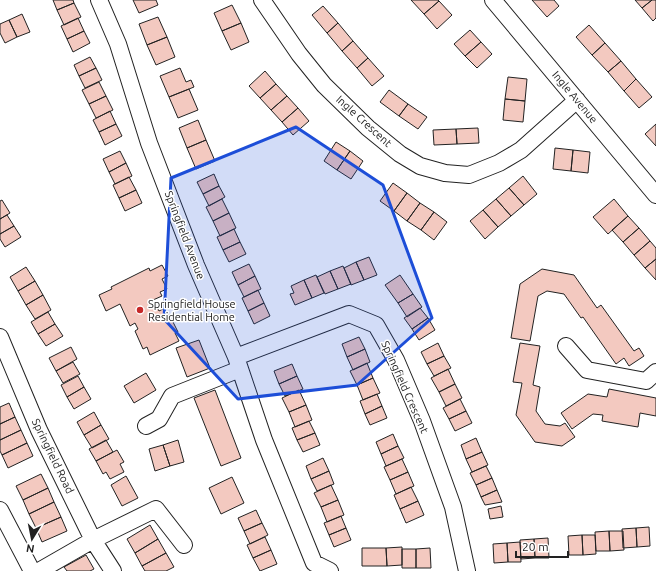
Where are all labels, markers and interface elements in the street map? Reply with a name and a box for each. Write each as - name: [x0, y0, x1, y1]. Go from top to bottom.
- street label: Ingle Avenue: [550, 69, 600, 125]
- street label: Ingle Crescent: [334, 93, 395, 149]
- street label: Springfield Avenue: [163, 189, 207, 281]
- place label: Springfield House Residential Home: [148, 298, 236, 323]
- marker: Springfield House Residential Home: [135, 305, 145, 315]
- street label: Springfield Crescent: [379, 339, 431, 436]
- street label: Springfield Road: [30, 417, 76, 495]
- north arrow: [12, 519, 52, 559]
- scale bar: [516, 533, 568, 559]
- text: 20 m: [522, 540, 549, 553]
- text: N: [25, 542, 35, 555]

